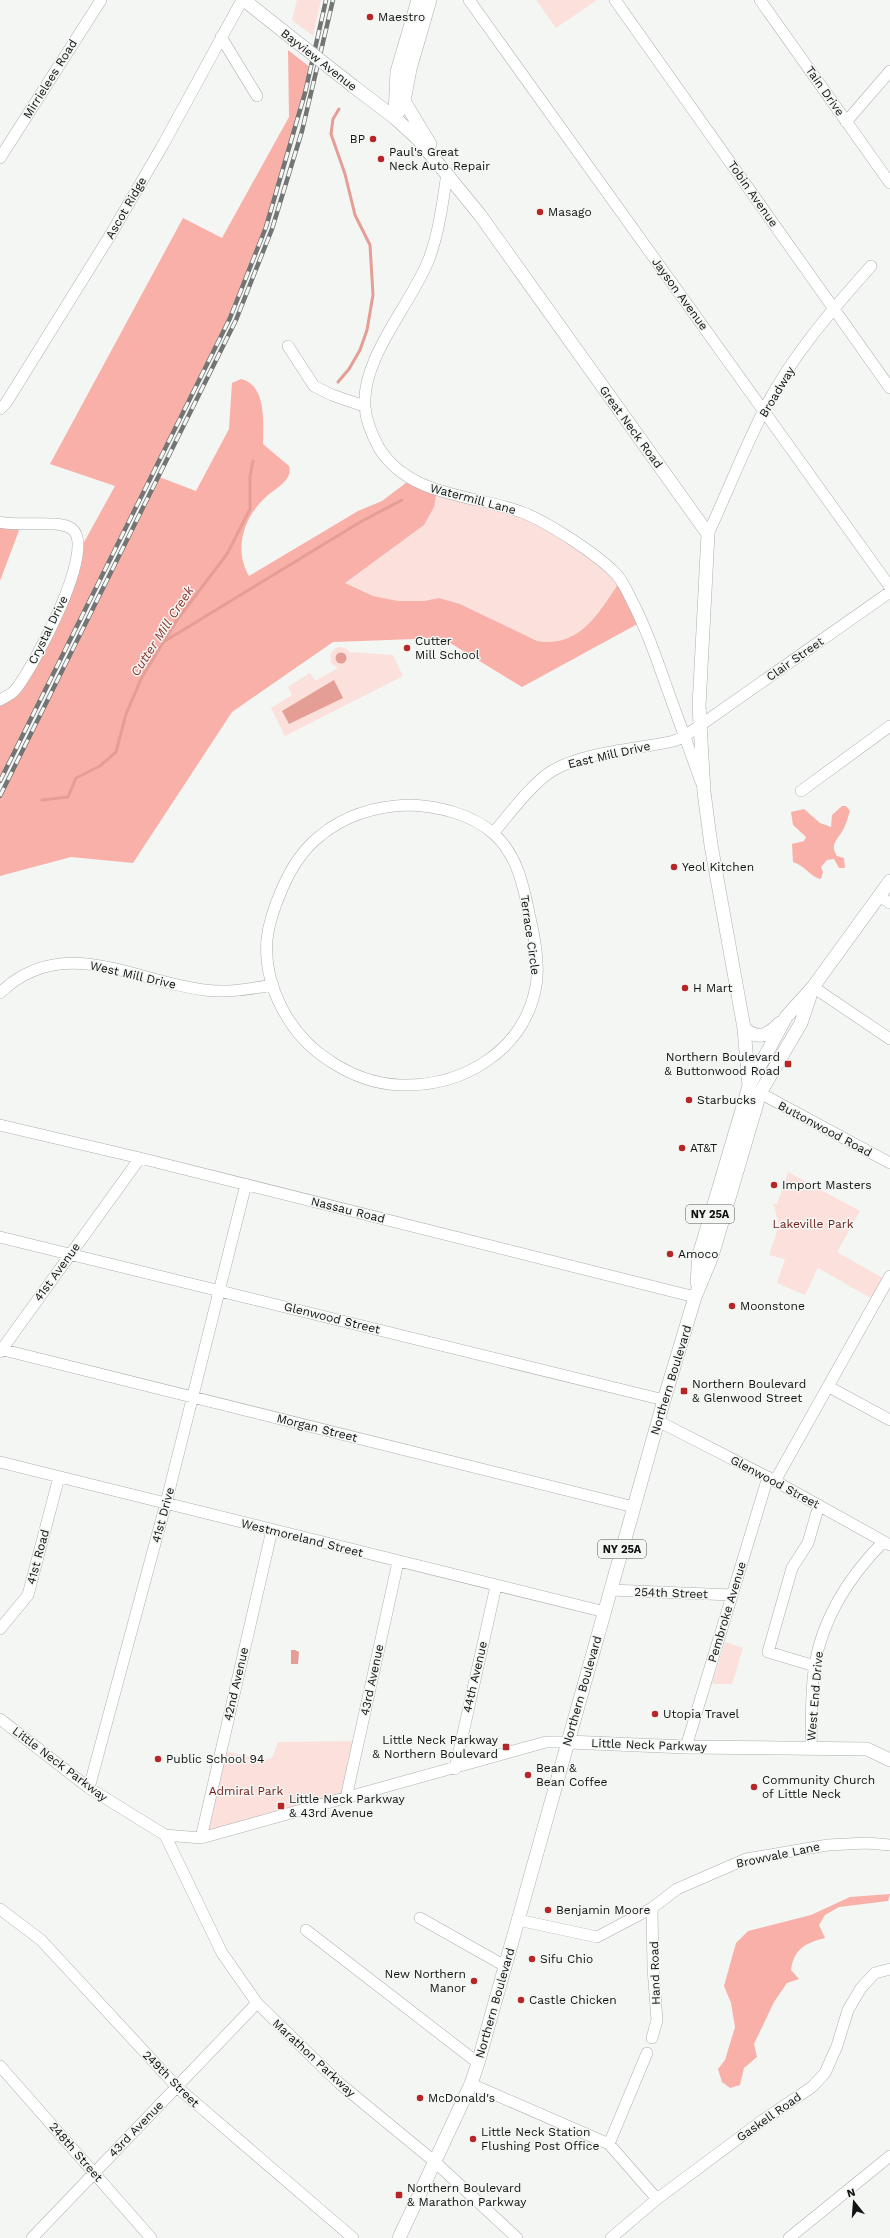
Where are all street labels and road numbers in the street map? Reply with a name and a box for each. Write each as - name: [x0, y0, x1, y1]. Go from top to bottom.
- street label: Bayview Avenue: [278, 26, 360, 94]
- street label: Mirrielees Road: [20, 37, 80, 121]
- street label: Tain Drive: [803, 63, 847, 119]
- street label: Tobin Avenue: [725, 158, 781, 230]
- street label: Ascot Ridge: [103, 175, 149, 241]
- street label: Jayson Avenue: [649, 255, 711, 333]
- street label: Broadway: [756, 363, 798, 420]
- street label: Great Neck Road: [596, 383, 666, 471]
- street label: Watermill Lane: [428, 481, 518, 517]
- street label: Crystal Drive: [25, 593, 71, 667]
- street label: Clair Street: [764, 634, 826, 684]
- street label: East Mill Drive: [566, 739, 652, 771]
- street label: Terrace Circle: [517, 894, 543, 976]
- street label: West Mill Drive: [89, 958, 177, 992]
- street label: Buttonwood Road: [776, 1098, 874, 1160]
- street label: Nassau Road: [310, 1194, 386, 1226]
- road number: NY 25A: [686, 1205, 734, 1223]
- street label: 41st Avenue: [31, 1240, 83, 1304]
- street label: Glenwood Street: [282, 1299, 382, 1337]
- street label: Northern Boulevard: [648, 1323, 694, 1437]
- street label: Morgan Street: [275, 1411, 359, 1445]
- street label: Glenwood Street: [728, 1453, 822, 1511]
- street label: 41st Drive: [149, 1486, 177, 1544]
- street label: Westmoreland Street: [240, 1516, 364, 1560]
- street label: 41st Road: [24, 1528, 52, 1586]
- road number: NY 25A: [598, 1540, 646, 1558]
- street label: Pembroke Avenue: [705, 1560, 749, 1664]
- street label: 254th Street: [634, 1585, 708, 1601]
- street label: Northern Boulevard: [560, 1634, 604, 1748]
- street label: 44th Avenue: [460, 1640, 490, 1714]
- street label: 43rd Avenue: [358, 1643, 386, 1717]
- street label: 42nd Avenue: [221, 1646, 251, 1722]
- street label: West End Drive: [804, 1650, 826, 1741]
- street label: Little Neck Parkway: [10, 1724, 111, 1805]
- street label: Little Neck Parkway: [591, 1736, 708, 1754]
- street label: Browvale Lane: [735, 1839, 821, 1871]
- street label: Hand Road: [647, 1941, 663, 2005]
- street label: Northern Boulevard: [473, 1946, 517, 2060]
- street label: Marathon Parkway: [270, 2016, 359, 2100]
- street label: 249th Street: [140, 2048, 202, 2110]
- street label: Gaskell Road: [734, 2090, 804, 2144]
- street label: 43rd Avenue: [106, 2098, 166, 2160]
- street label: 248th Street: [46, 2119, 106, 2185]

